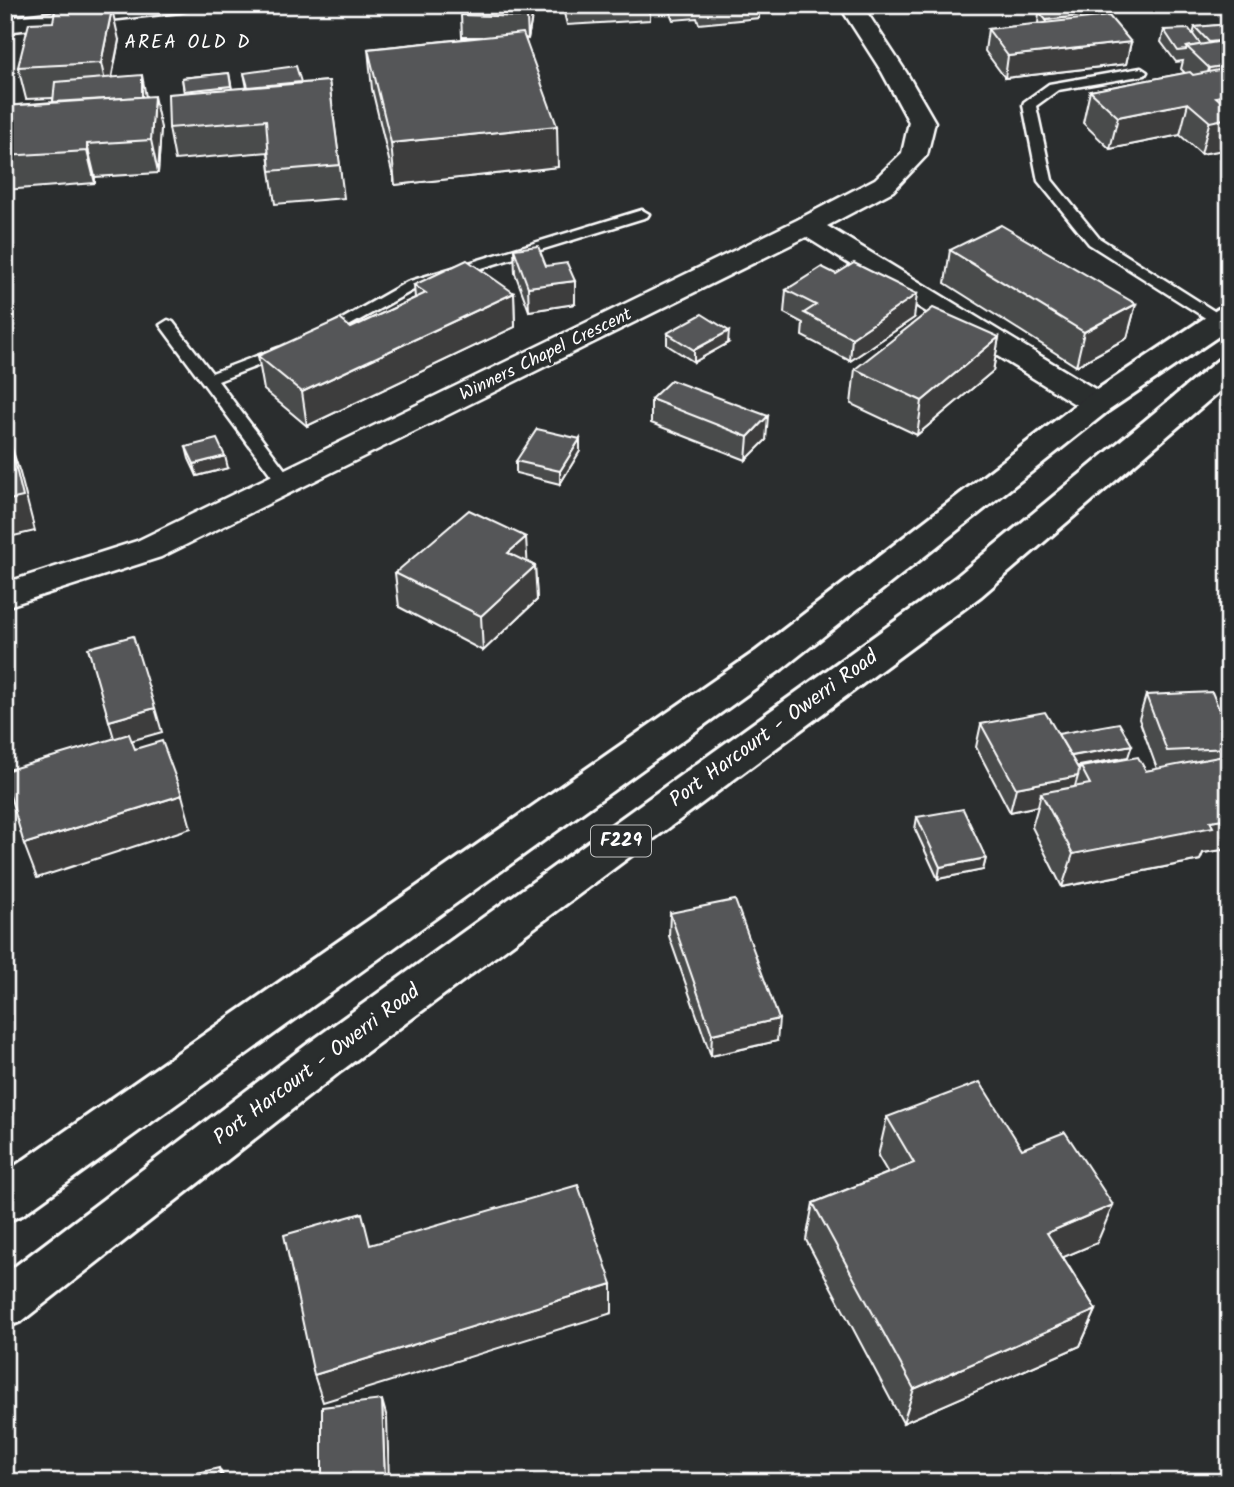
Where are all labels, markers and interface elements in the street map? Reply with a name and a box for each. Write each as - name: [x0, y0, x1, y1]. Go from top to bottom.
- district label: AREA OLD D: [124, 28, 252, 58]
- street label: Winners Chapel Crescent: [455, 300, 638, 409]
- street label: Port Harcourt - Owerri Road: [662, 641, 886, 816]
- road number: F229: [591, 826, 651, 856]
- street label: Port Harcourt - Owerri Road: [207, 976, 428, 1154]

